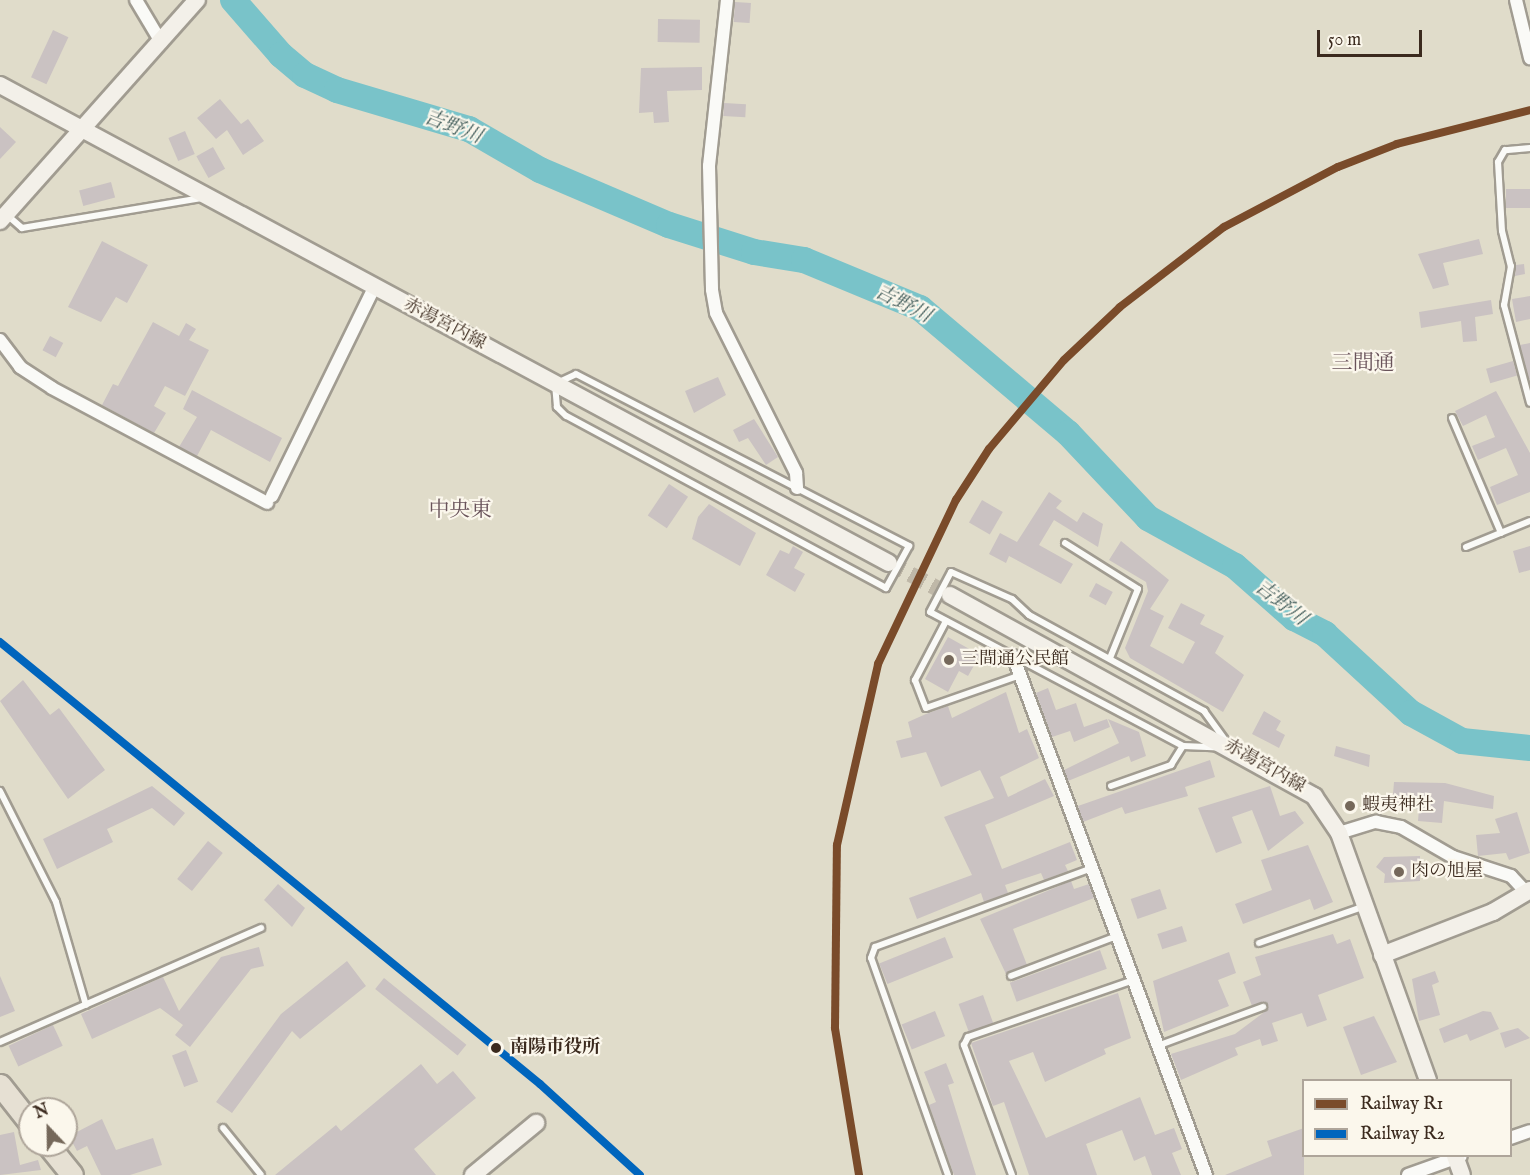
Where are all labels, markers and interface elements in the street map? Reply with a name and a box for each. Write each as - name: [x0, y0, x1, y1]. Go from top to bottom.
- scale bar: [1320, 18, 1425, 56]
- text: 50 m: [1328, 29, 1361, 52]
- water label: 吉野川: [421, 105, 485, 149]
- water label: 吉野川: [871, 280, 935, 328]
- street label: 赤湯宮内線: [399, 294, 489, 356]
- district label: 三間通: [1332, 351, 1394, 377]
- district label: 中央東: [429, 498, 491, 524]
- water label: 吉野川: [1250, 575, 1312, 631]
- place label: 三間通公民館: [961, 649, 1069, 671]
- marker: 三間通公民館: [942, 653, 956, 667]
- street label: 赤湯宮内線: [1220, 735, 1308, 799]
- place label: 蝦夷神社: [1362, 795, 1434, 817]
- marker: 蝦夷神社: [1343, 799, 1357, 813]
- place label: 肉の旭屋: [1411, 861, 1483, 883]
- marker: 肉の旭屋: [1392, 865, 1406, 879]
- place label: 南陽市役所: [510, 1037, 600, 1059]
- marker: 南陽市役所: [487, 1039, 505, 1057]
- legend: [1302, 1079, 1512, 1157]
- text: Railway R1: [1360, 1093, 1443, 1116]
- north arrow: [18, 1097, 78, 1157]
- text: N: [32, 1100, 52, 1124]
- text: Railway R2: [1360, 1123, 1445, 1146]

